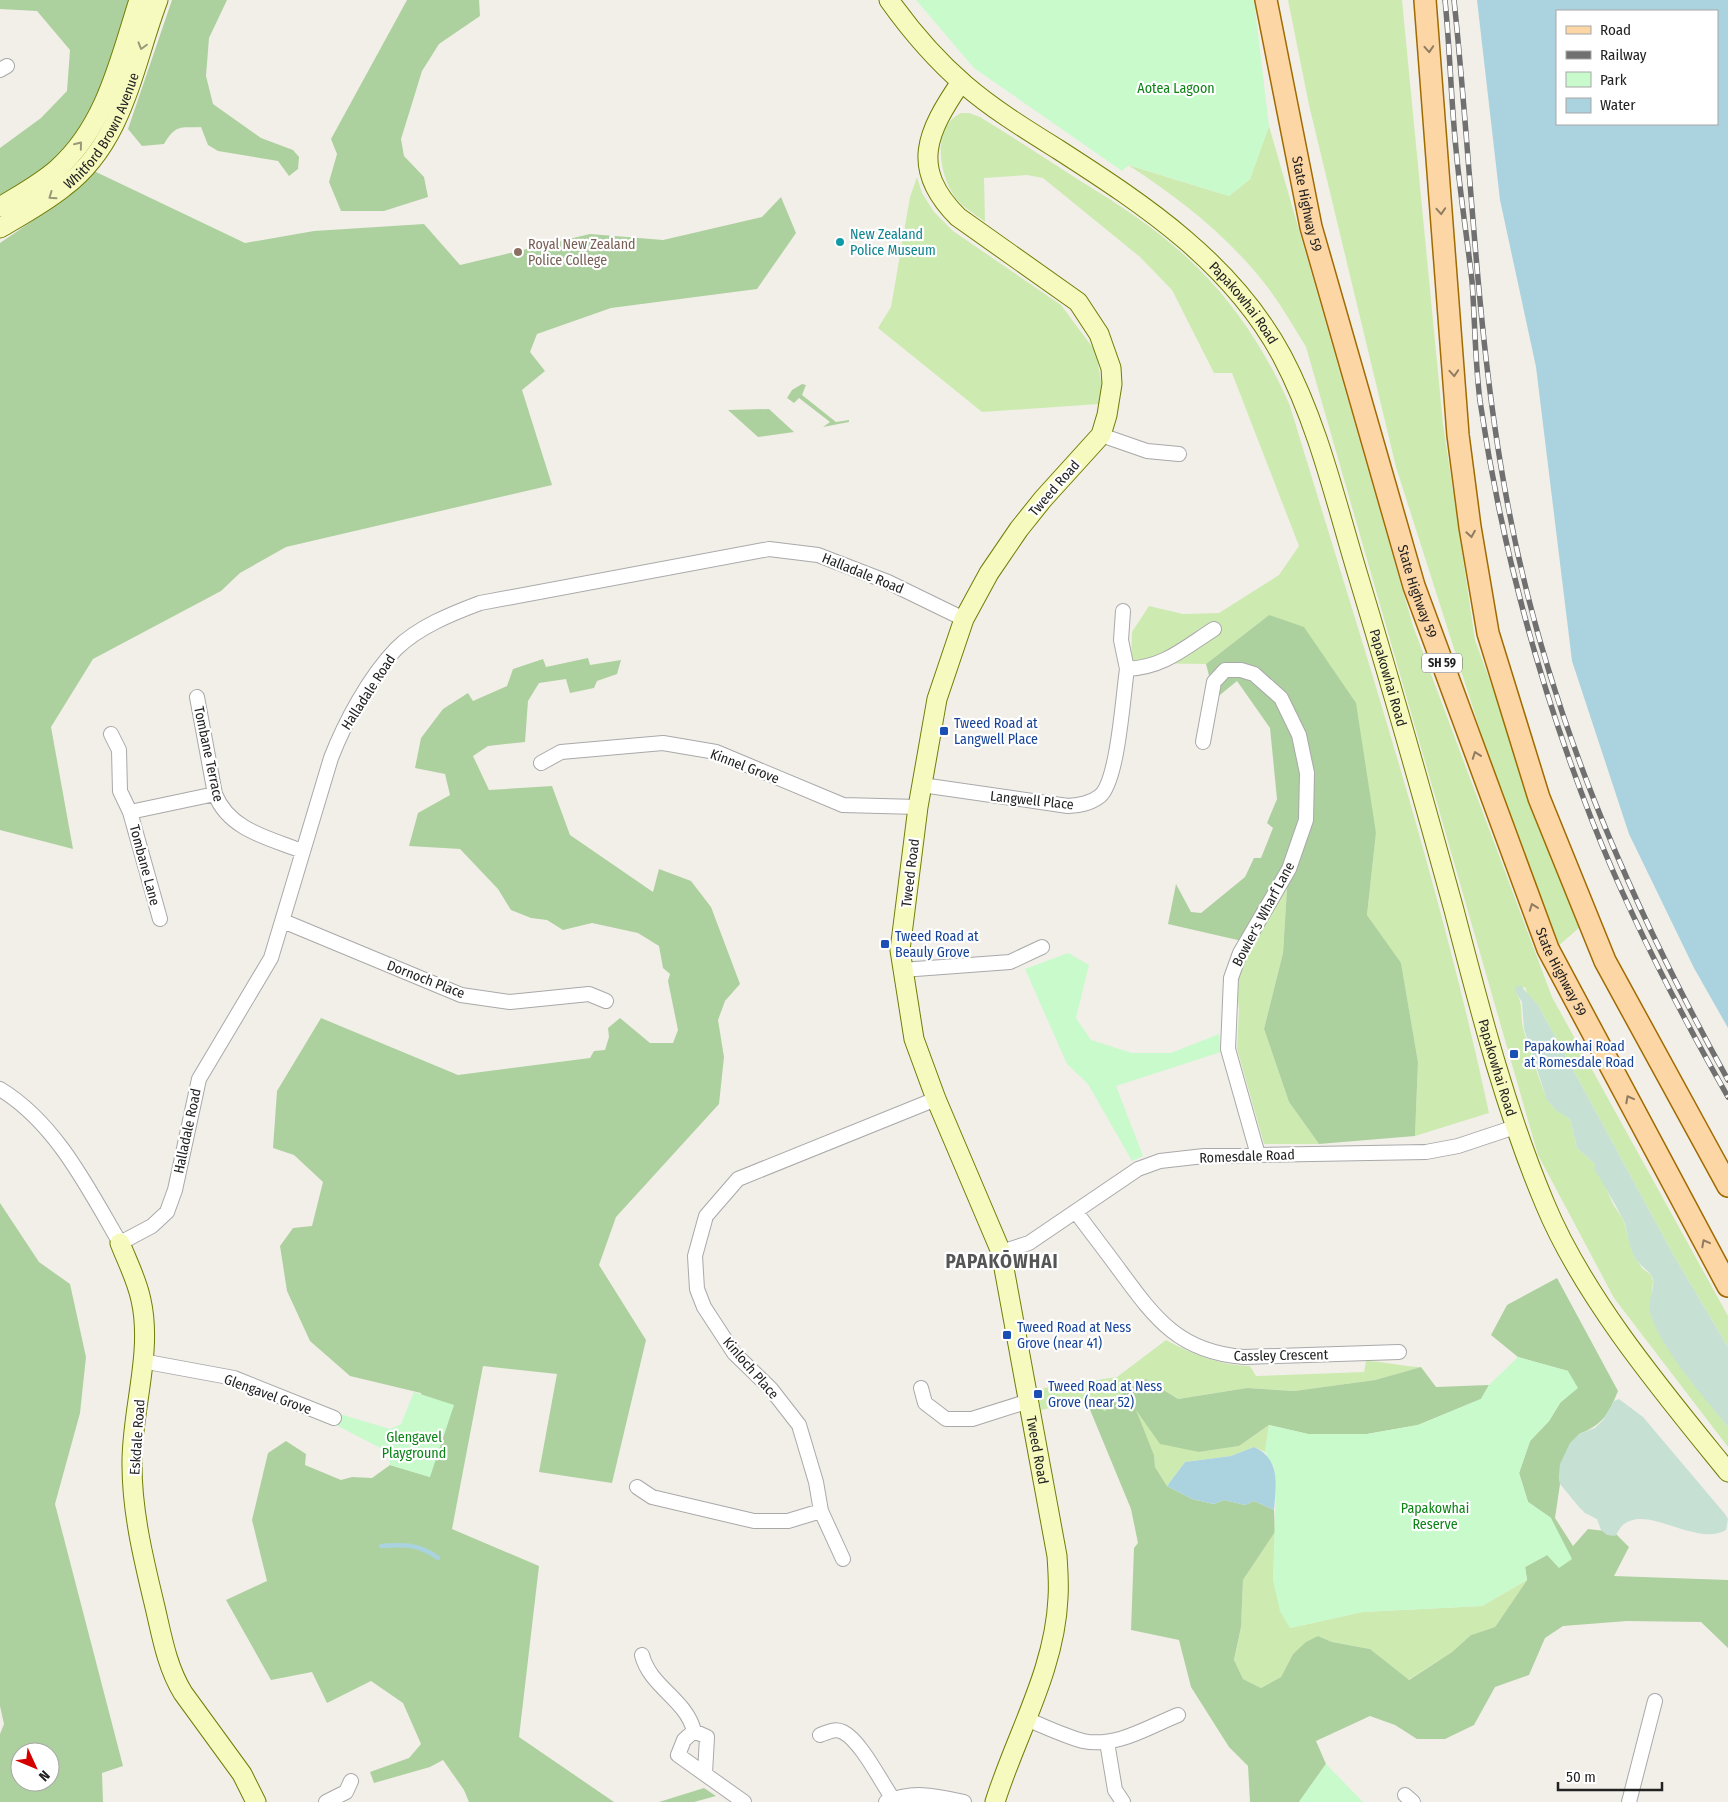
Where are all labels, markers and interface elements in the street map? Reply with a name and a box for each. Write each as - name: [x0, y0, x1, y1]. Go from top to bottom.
- legend: [1556, 10, 1718, 125]
- text: Road: [1600, 21, 1631, 39]
- one-way arrow: [137, 41, 147, 49]
- one-way arrow: [1423, 45, 1434, 53]
- text: Railway: [1600, 46, 1647, 64]
- street label: Whitford Brown Avenue: [60, 70, 143, 193]
- text: Park: [1600, 71, 1627, 89]
- park label: Aotea Lagoon: [1137, 80, 1215, 97]
- text: Water: [1600, 96, 1636, 114]
- one-way arrow: [74, 142, 82, 151]
- street label: State Highway 59: [1288, 155, 1326, 254]
- one-way arrow: [48, 190, 58, 199]
- one-way arrow: [1436, 207, 1447, 215]
- place label: New Zealand Police Museum: [850, 226, 936, 259]
- place label: Royal New Zealand Police College: [528, 236, 636, 269]
- marker: New Zealand Police Museum: [834, 236, 846, 248]
- marker: Royal New Zealand Police College: [512, 246, 524, 258]
- street label: Papakowhai Road: [1205, 258, 1281, 347]
- one-way arrow: [1448, 369, 1459, 377]
- street label: Tweed Road: [1025, 457, 1083, 520]
- one-way arrow: [1465, 531, 1476, 539]
- street label: State Highway 59: [1394, 543, 1441, 641]
- street label: Halladale Road: [820, 549, 906, 598]
- street label: Papakowhai Road: [1366, 627, 1410, 728]
- street label: Halladale Road: [338, 651, 399, 733]
- road number: SH 59: [1422, 654, 1462, 672]
- street label: Tombane Terrace: [190, 705, 227, 803]
- place label: Tweed Road at Langwell Place: [954, 715, 1038, 748]
- marker: Tweed Road at Langwell Place: [938, 725, 950, 737]
- street label: Kinnel Grove: [708, 746, 782, 787]
- one-way arrow: [1472, 751, 1482, 760]
- street label: Langwell Place: [989, 788, 1075, 813]
- street label: Tombane Lane: [126, 823, 163, 907]
- street label: Tweed Road: [898, 838, 923, 908]
- street label: Bowler's Wharf Lane: [1229, 859, 1298, 969]
- one-way arrow: [1529, 903, 1539, 912]
- street label: State Highway 59: [1532, 925, 1590, 1019]
- place label: Tweed Road at Beauly Grove: [895, 928, 979, 961]
- marker: Tweed Road at Beauly Grove: [879, 938, 891, 950]
- street label: Dornoch Place: [384, 957, 467, 1002]
- street label: Papakowhai Road: [1474, 1017, 1520, 1119]
- place label: Papakowhai Road at Romesdale Road: [1524, 1038, 1634, 1071]
- marker: Papakowhai Road at Romesdale Road: [1508, 1048, 1520, 1060]
- street label: Halladale Road: [170, 1087, 205, 1175]
- one-way arrow: [1625, 1096, 1635, 1105]
- street label: Romesdale Road: [1199, 1146, 1295, 1167]
- one-way arrow: [1701, 1239, 1711, 1248]
- district label: PAPAKŌWHAI: [945, 1249, 1059, 1273]
- place label: Tweed Road at Ness Grove (near 41): [1017, 1319, 1131, 1352]
- marker: Tweed Road at Ness Grove (near 41): [1001, 1329, 1013, 1341]
- street label: Kinloch Place: [719, 1334, 782, 1403]
- street label: Cassley Crescent: [1234, 1346, 1329, 1365]
- street label: Glengavel Grove: [222, 1371, 314, 1418]
- place label: Tweed Road at Ness Grove (near 52): [1048, 1378, 1162, 1411]
- marker: Tweed Road at Ness Grove (near 52): [1032, 1388, 1044, 1400]
- street label: Eskdale Road: [126, 1399, 149, 1476]
- street label: Tweed Road: [1022, 1415, 1052, 1486]
- park label: Glengavel Playground: [382, 1429, 446, 1462]
- park label: Papakowhai Reserve: [1401, 1500, 1469, 1533]
- north arrow: [10, 1742, 60, 1792]
- scale bar: [1558, 1760, 1662, 1792]
- text: N: [35, 1767, 53, 1785]
- text: 50 m: [1566, 1768, 1596, 1786]

